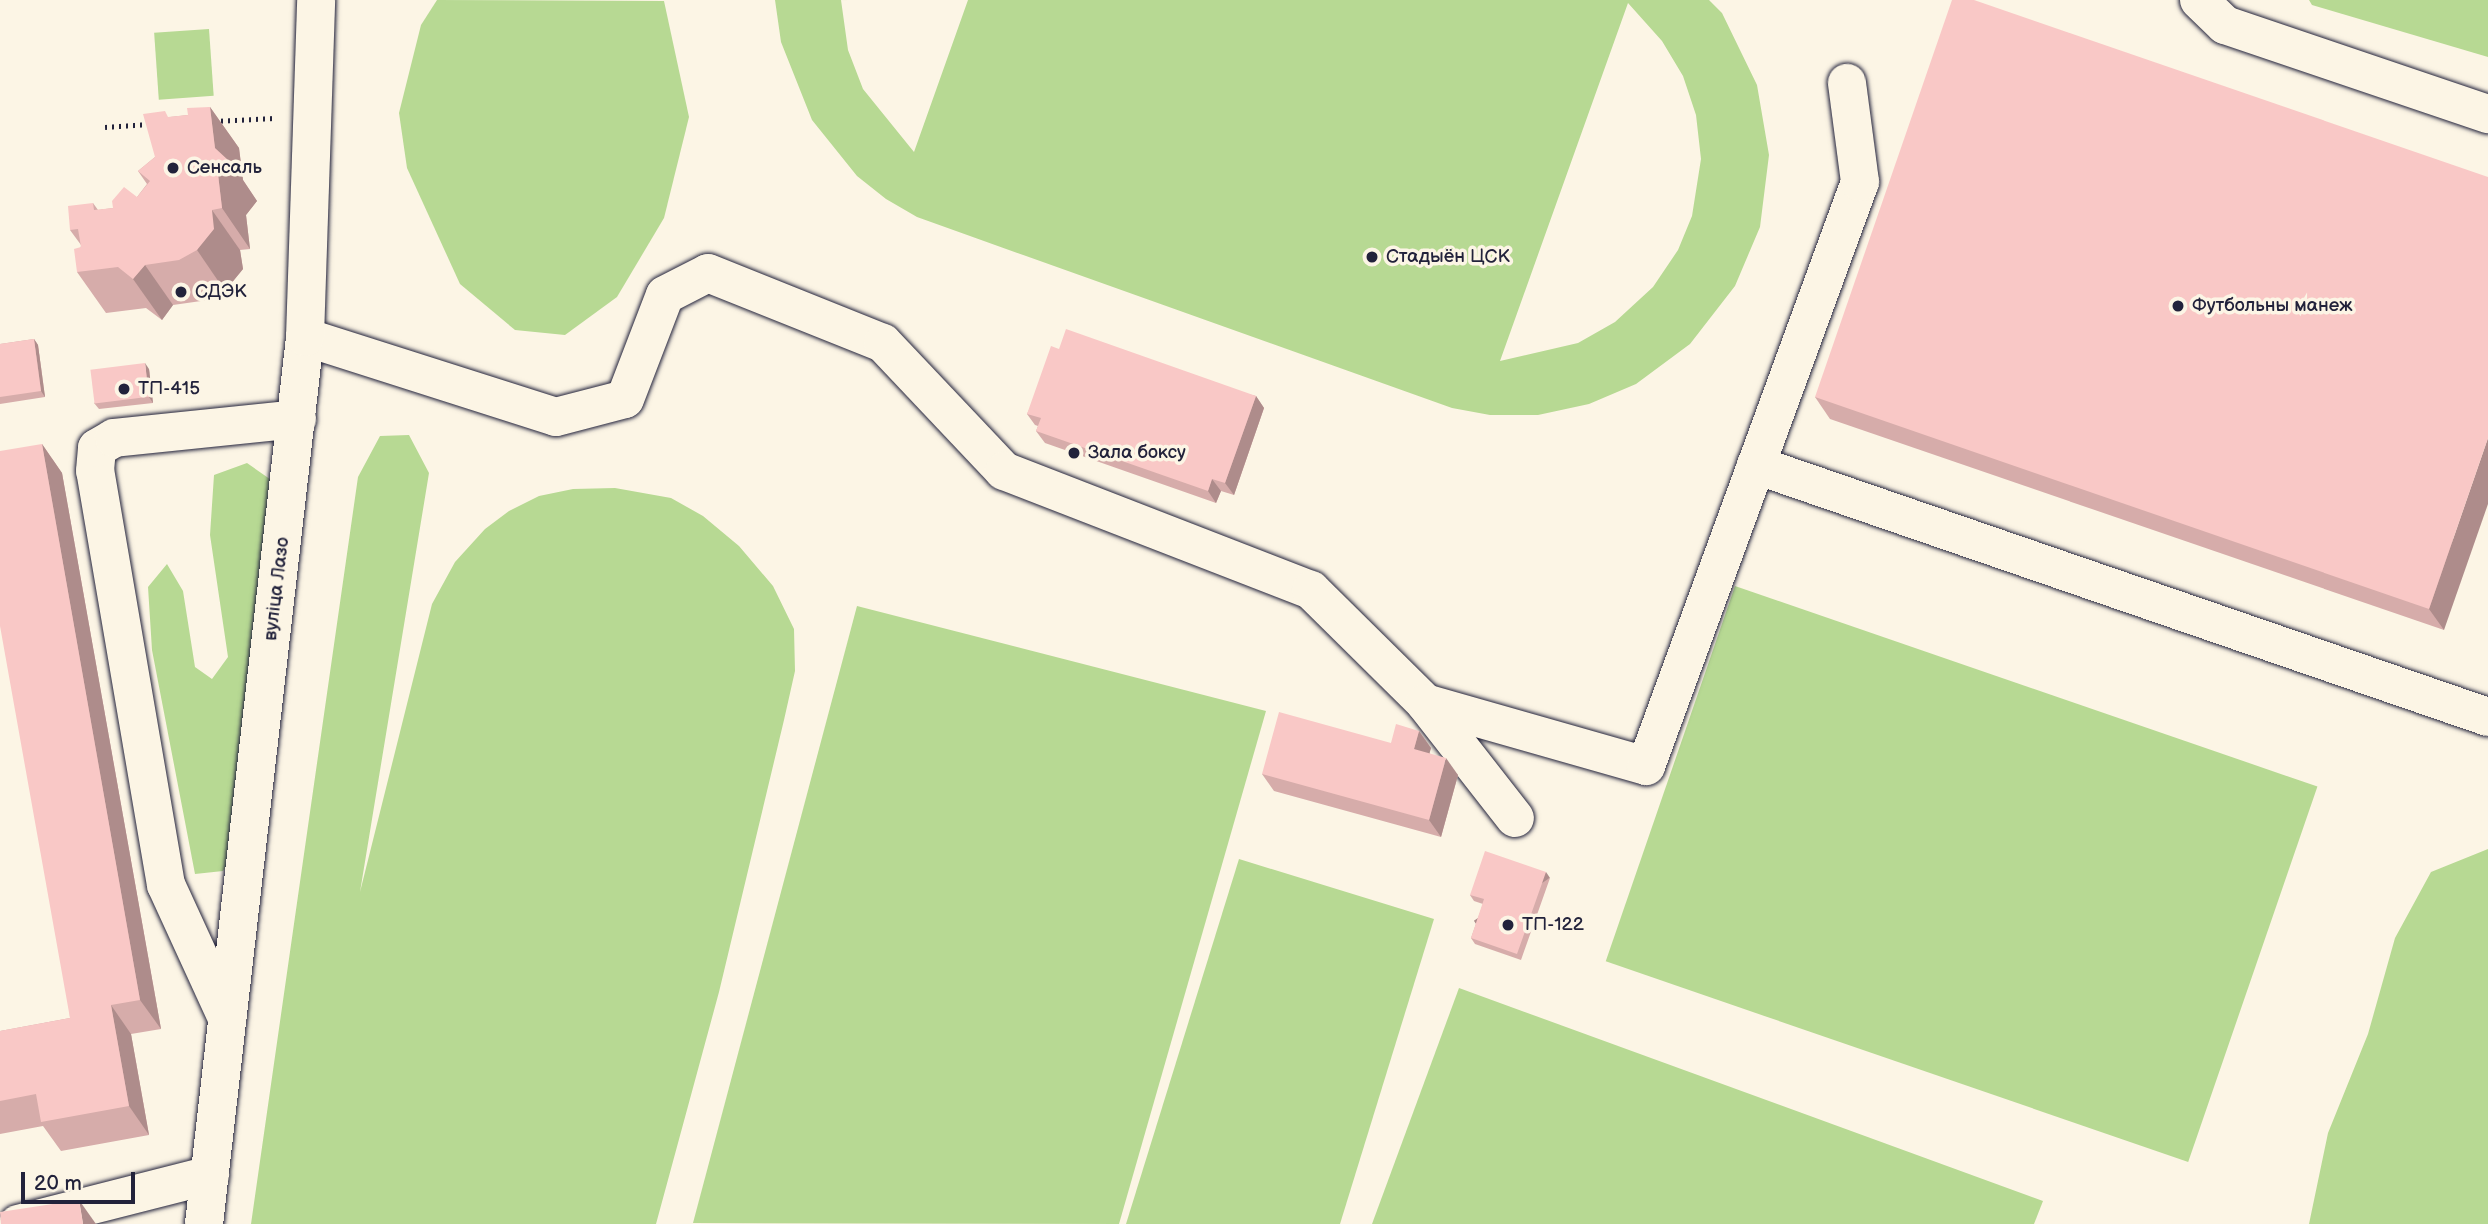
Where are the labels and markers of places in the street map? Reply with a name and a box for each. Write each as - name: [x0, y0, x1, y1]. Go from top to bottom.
- place label: Сенсаль: [187, 157, 262, 179]
- marker: Сенсаль: [165, 160, 181, 176]
- place label: Стадыён ЦСК: [1386, 246, 1510, 268]
- marker: Стадыён ЦСК: [1364, 249, 1380, 265]
- place label: СДЭК: [195, 281, 246, 303]
- marker: СДЭК: [173, 284, 189, 300]
- place label: Футбольны манеж: [2192, 295, 2352, 317]
- marker: Футбольны манеж: [2170, 298, 2186, 314]
- place label: ТП-415: [138, 378, 200, 400]
- marker: ТП-415: [116, 381, 132, 397]
- place label: Зала боксу: [1088, 442, 1186, 464]
- marker: Зала боксу: [1066, 445, 1082, 461]
- place label: ТП-122: [1522, 914, 1584, 936]
- marker: ТП-122: [1500, 917, 1516, 933]

